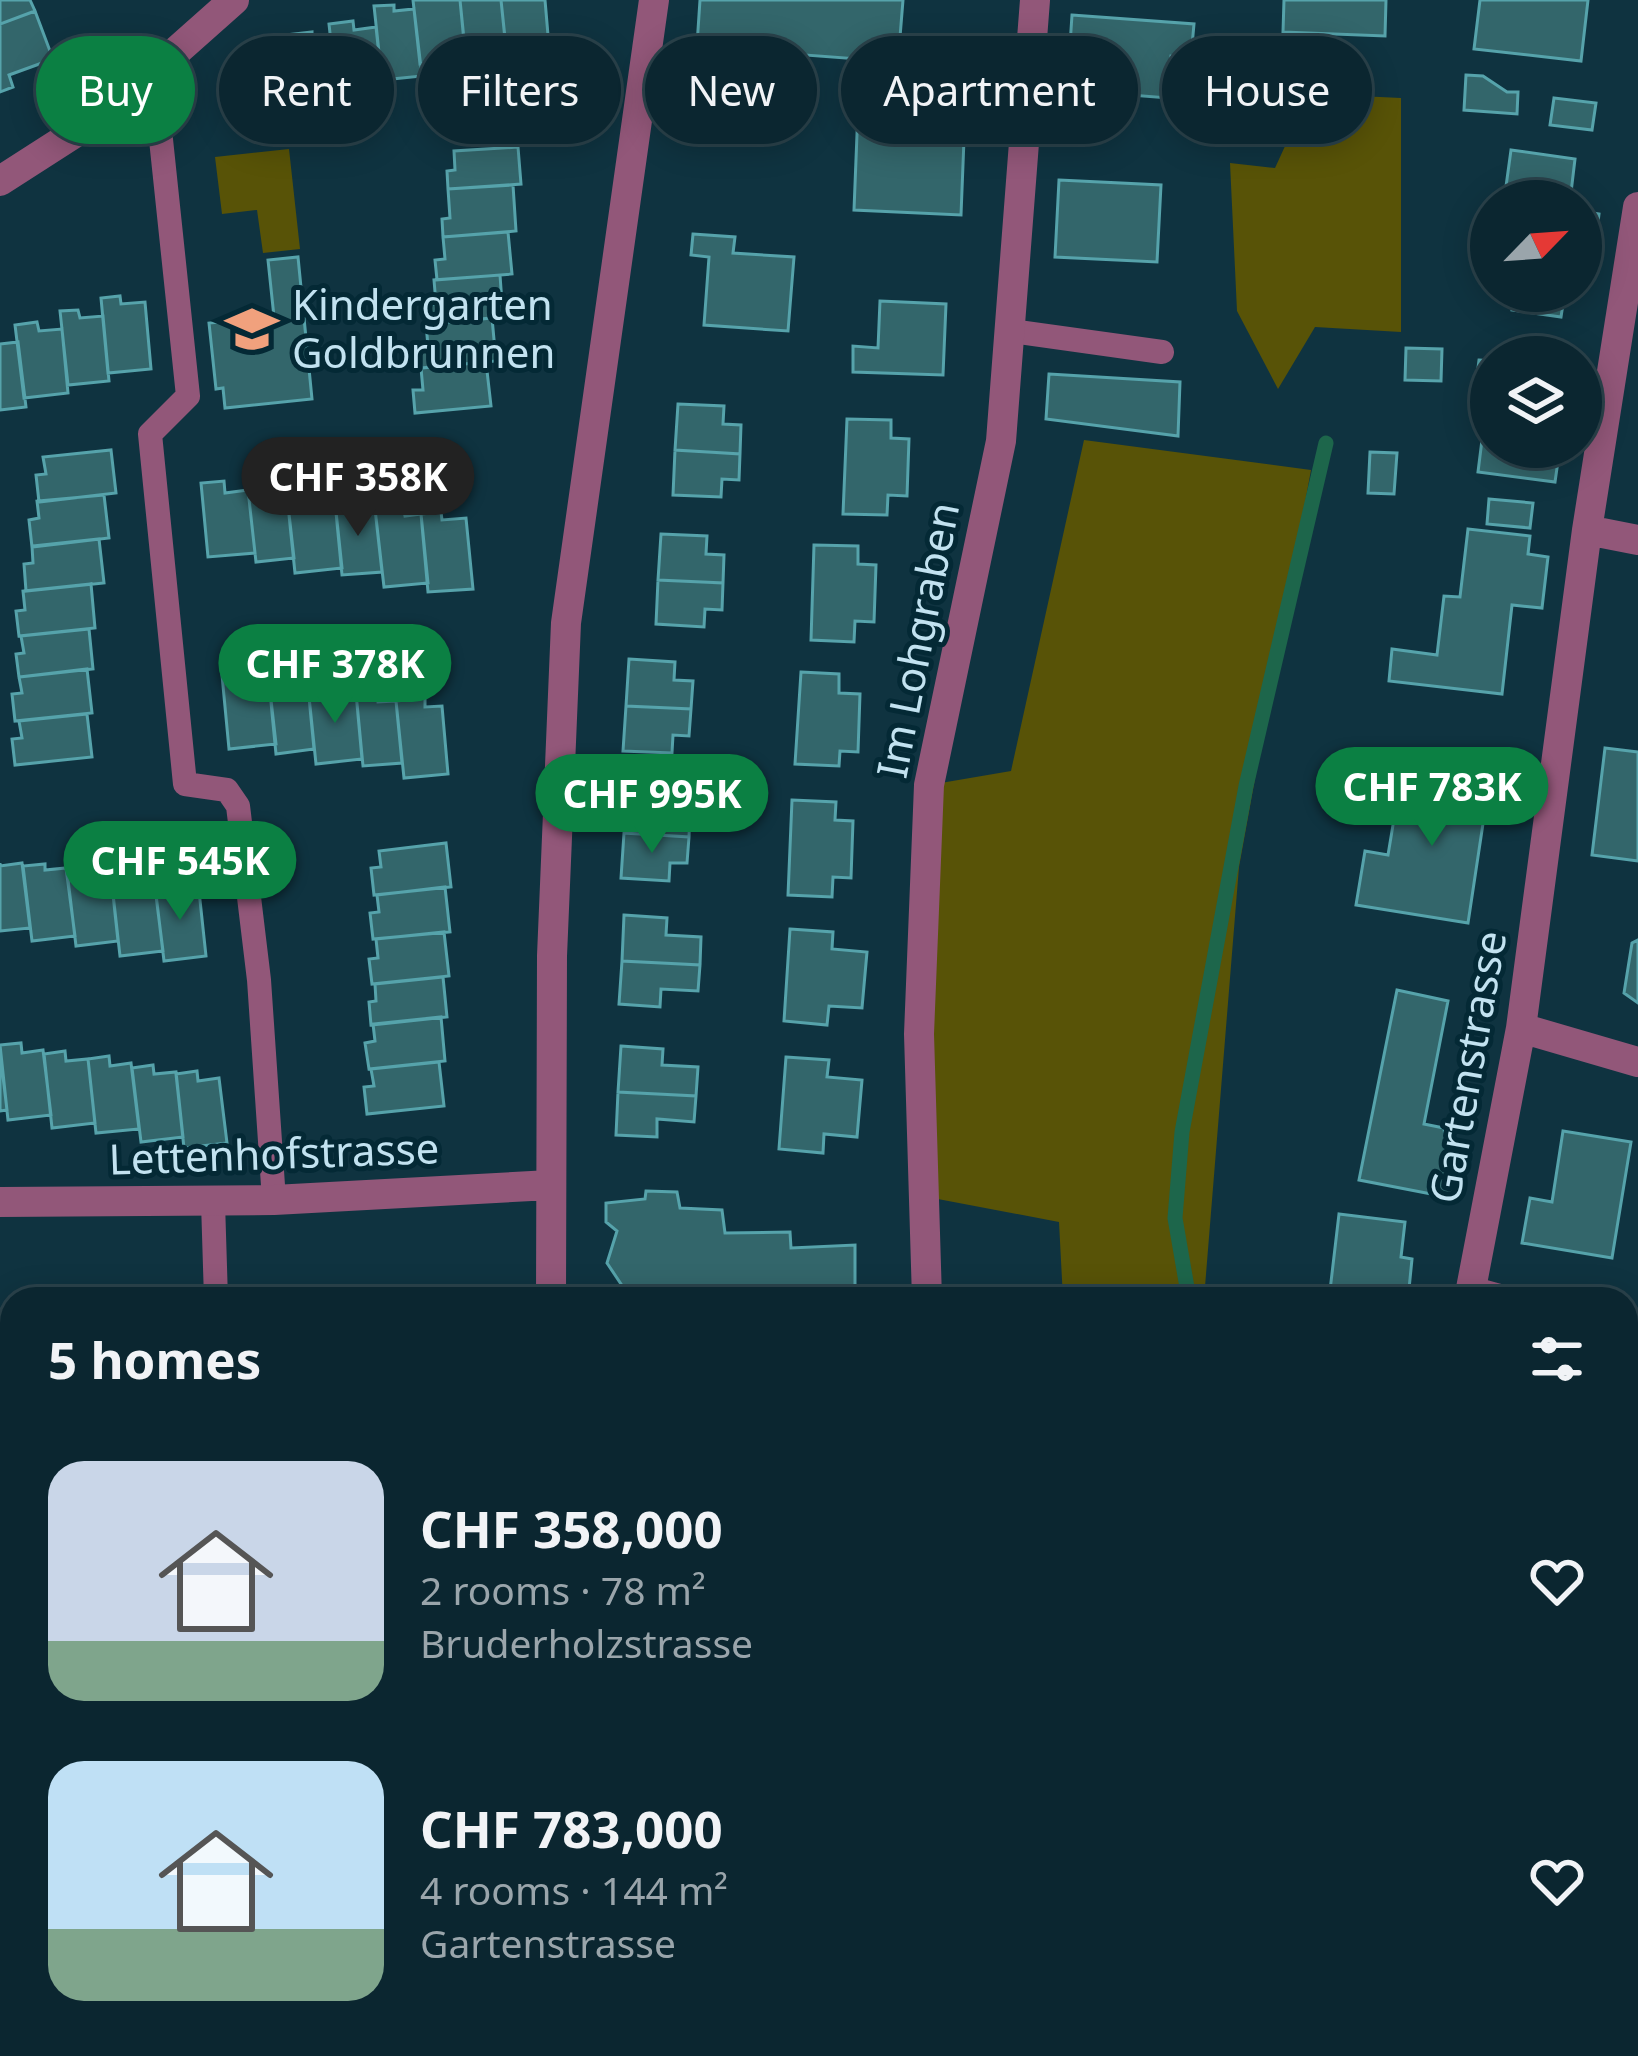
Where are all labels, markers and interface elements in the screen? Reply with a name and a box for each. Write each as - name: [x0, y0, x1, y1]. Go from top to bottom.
- chip: Buy: [36, 36, 195, 144]
- chip: Rent: [219, 36, 394, 144]
- chip: Filters: [418, 36, 621, 144]
- chip: New: [645, 36, 817, 144]
- chip: Apartment: [841, 36, 1138, 144]
- chip: House: [1162, 36, 1372, 144]
- north arrow: [1470, 180, 1602, 312]
- map controls: [1470, 180, 1602, 468]
- place label: Kindergarten Goldbrunnen: [292, 275, 555, 380]
- school or university icon: Kindergarten Goldbrunnen: [223, 300, 281, 358]
- button: layers: [1470, 336, 1602, 468]
- pin: CHF 358K: [234, 437, 482, 539]
- text: CHF 358K: [268, 449, 448, 502]
- street label: Im Lohgraben: [862, 497, 971, 782]
- pin: CHF 378K: [211, 624, 459, 726]
- text: CHF 378K: [245, 636, 425, 689]
- pin: CHF 783K: [1308, 747, 1556, 849]
- pin: CHF 995K: [528, 754, 776, 856]
- text: CHF 783K: [1342, 759, 1522, 812]
- text: CHF 995K: [562, 766, 742, 819]
- pin: CHF 545K: [56, 821, 304, 923]
- text: CHF 545K: [90, 833, 270, 886]
- street label: Gartenstrasse: [1415, 926, 1519, 1207]
- street label: Lettenhofstrasse: [108, 1118, 440, 1187]
- text: 5 homes: [48, 1324, 261, 1394]
- icon: filters: [1524, 1326, 1590, 1392]
- text: CHF 358,000: [420, 1493, 723, 1563]
- icon: home: [144, 1509, 288, 1653]
- icon: heart: [1524, 1548, 1590, 1614]
- text: 2 rooms · 78 m²: [420, 1563, 706, 1616]
- text: Bruderholzstrasse: [420, 1616, 753, 1669]
- text: CHF 783,000: [420, 1793, 723, 1863]
- icon: home: [144, 1809, 288, 1953]
- icon: heart: [1524, 1848, 1590, 1914]
- text: 4 rooms · 144 m²: [420, 1863, 728, 1916]
- text: Gartenstrasse: [420, 1916, 676, 1969]

